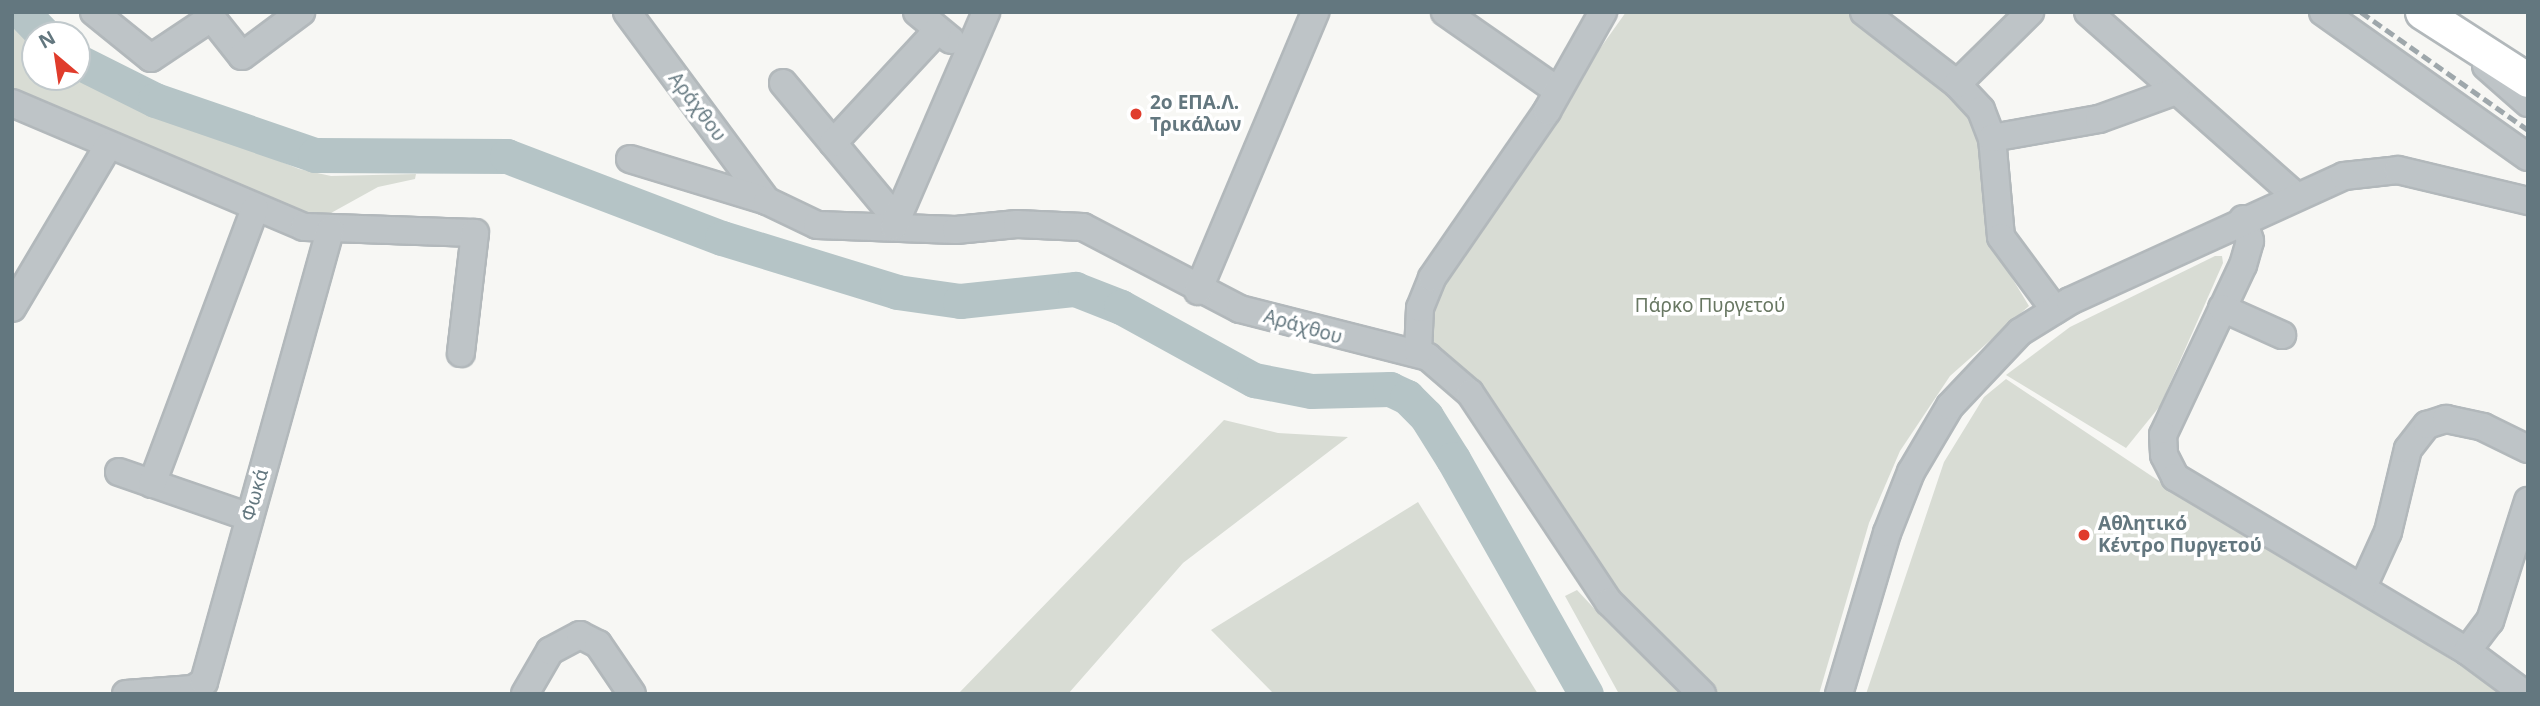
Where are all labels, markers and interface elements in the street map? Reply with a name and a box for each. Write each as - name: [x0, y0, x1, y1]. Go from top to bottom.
- north arrow: [21, 21, 91, 91]
- text: N: [34, 24, 60, 55]
- street label: Αράχθου: [664, 68, 730, 146]
- place label: 2ο ΕΠΑ.Λ. Τρικάλων: [1150, 92, 1241, 136]
- marker: 2ο ΕΠΑ.Λ. Τρικάλων: [1128, 106, 1144, 122]
- park label: Πάρκο Πυργετού: [1635, 295, 1785, 317]
- street label: Αράχθου: [1261, 305, 1345, 349]
- street label: Φωκά: [237, 466, 273, 524]
- place label: Αθλητικό Κέντρο Πυργετού: [2098, 513, 2262, 557]
- marker: Αθλητικό Κέντρο Πυργετού: [2076, 527, 2092, 543]

